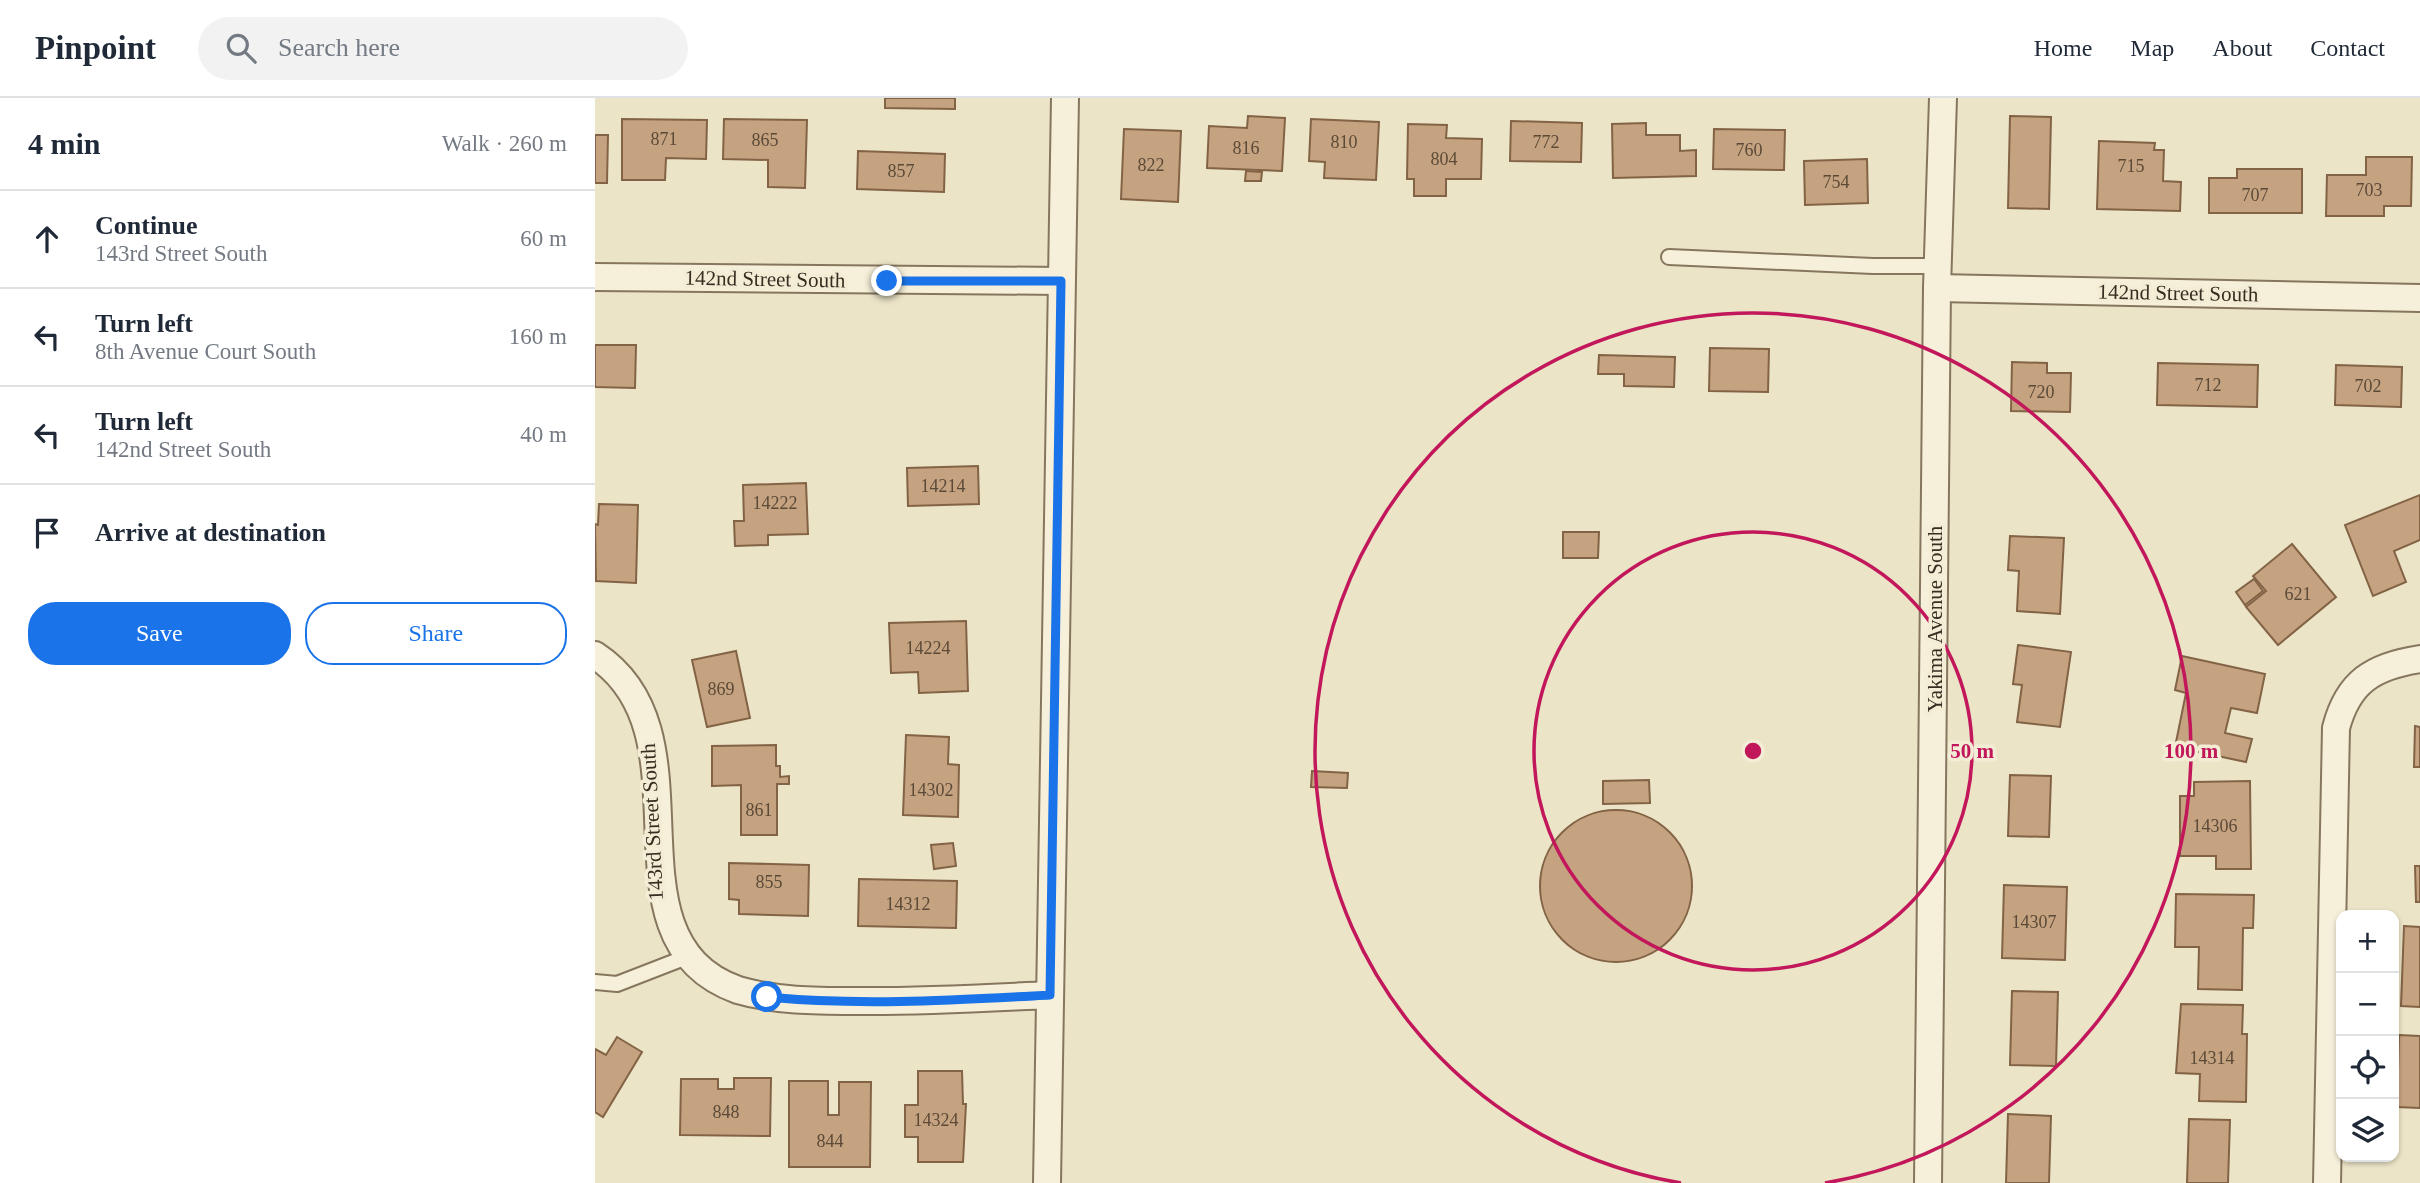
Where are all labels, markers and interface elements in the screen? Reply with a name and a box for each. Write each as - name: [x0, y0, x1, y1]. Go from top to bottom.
- search box: [198, 17, 688, 80]
- icon: search: [222, 29, 260, 67]
- text: Pinpoint: [35, 30, 156, 66]
- text: Search here: [278, 33, 400, 62]
- text: Home: [2034, 35, 2092, 61]
- text: Map: [2130, 35, 2174, 61]
- text: About: [2212, 35, 2272, 61]
- text: Contact: [2310, 35, 2385, 61]
- text: 4 min: [28, 127, 101, 160]
- house number: 871: [651, 129, 678, 149]
- house number: 865: [752, 130, 779, 150]
- text: Walk · 260 m: [442, 131, 567, 156]
- house number: 810: [1331, 132, 1358, 152]
- house number: 772: [1533, 132, 1560, 152]
- house number: 816: [1233, 138, 1260, 158]
- house number: 760: [1736, 140, 1763, 160]
- house number: 804: [1431, 149, 1458, 169]
- house number: 822: [1138, 155, 1165, 175]
- house number: 715: [2118, 156, 2145, 176]
- house number: 857: [888, 161, 915, 181]
- house number: 754: [1823, 172, 1850, 192]
- house number: 703: [2356, 180, 2383, 200]
- house number: 707: [2242, 185, 2269, 205]
- text: Continue: [95, 211, 198, 240]
- icon: ahead: [28, 220, 66, 258]
- text: 60 m: [520, 226, 567, 251]
- text: 143rd Street South: [95, 241, 268, 266]
- route end: [871, 265, 902, 296]
- street label: 142nd Street South: [684, 266, 846, 292]
- street label: 142nd Street South: [2097, 280, 2259, 306]
- text: Turn left: [95, 309, 193, 338]
- icon: left: [28, 318, 66, 356]
- text: 160 m: [509, 324, 567, 349]
- text: 8th Avenue Court South: [95, 339, 316, 364]
- house number: 712: [2195, 375, 2222, 395]
- house number: 702: [2355, 376, 2382, 396]
- house number: 720: [2028, 382, 2055, 402]
- text: Turn left: [95, 407, 193, 436]
- icon: left: [28, 416, 66, 454]
- text: 40 m: [520, 422, 567, 447]
- text: 142nd Street South: [95, 437, 271, 462]
- house number: 14214: [921, 476, 966, 496]
- house number: 14222: [753, 493, 798, 513]
- icon: arrive: [28, 514, 66, 552]
- text: Arrive at destination: [95, 518, 326, 547]
- street label: Yakima Avenue South: [1923, 525, 1947, 712]
- house number: 621: [2285, 584, 2312, 604]
- button: Save: [28, 602, 291, 665]
- button: Share: [305, 602, 567, 665]
- house number: 14224: [906, 638, 951, 658]
- house number: 869: [708, 679, 735, 699]
- centre of rings: [1741, 739, 1765, 763]
- text: 50 m: [1950, 739, 1994, 763]
- text: 100 m: [2164, 739, 2219, 763]
- street label: 143rd Street South: [636, 742, 668, 901]
- house number: 14302: [909, 780, 954, 800]
- house number: 861: [746, 800, 773, 820]
- house number: 14306: [2193, 816, 2238, 836]
- house number: 855: [756, 872, 783, 892]
- house number: 14312: [886, 894, 931, 914]
- map controls: [2336, 910, 2399, 1162]
- button: +: [2336, 910, 2399, 973]
- house number: 14307: [2012, 912, 2057, 932]
- button: −: [2336, 973, 2399, 1036]
- route start: [751, 981, 782, 1012]
- button: locate: [2336, 1036, 2399, 1099]
- house number: 14314: [2190, 1048, 2235, 1068]
- button: layers: [2336, 1099, 2399, 1162]
- house number: 848: [713, 1102, 740, 1122]
- house number: 14324: [914, 1110, 959, 1130]
- house number: 844: [817, 1131, 844, 1151]

